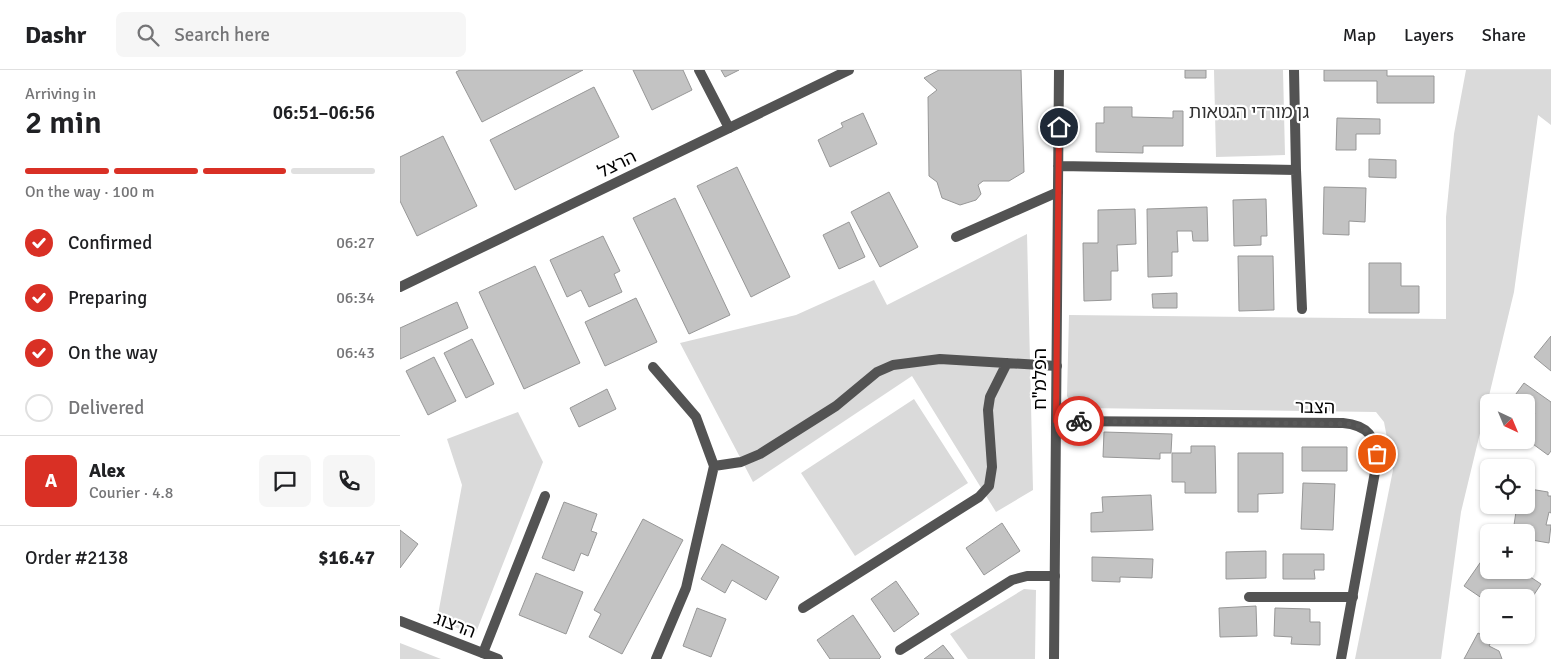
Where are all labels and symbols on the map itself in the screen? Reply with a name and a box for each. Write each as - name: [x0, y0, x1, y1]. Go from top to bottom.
- park label: גן מורדי הגטאות: [1189, 101, 1309, 123]
- pin: [1038, 106, 1080, 148]
- street label: הרצל: [594, 145, 640, 183]
- street label: הפלמ"ח: [1029, 348, 1051, 410]
- north arrow: [1480, 394, 1535, 449]
- courier: [1054, 396, 1104, 446]
- street label: הצבר: [1295, 396, 1335, 418]
- pin: [1356, 433, 1398, 475]
- street label: הרצוג: [431, 607, 479, 643]

